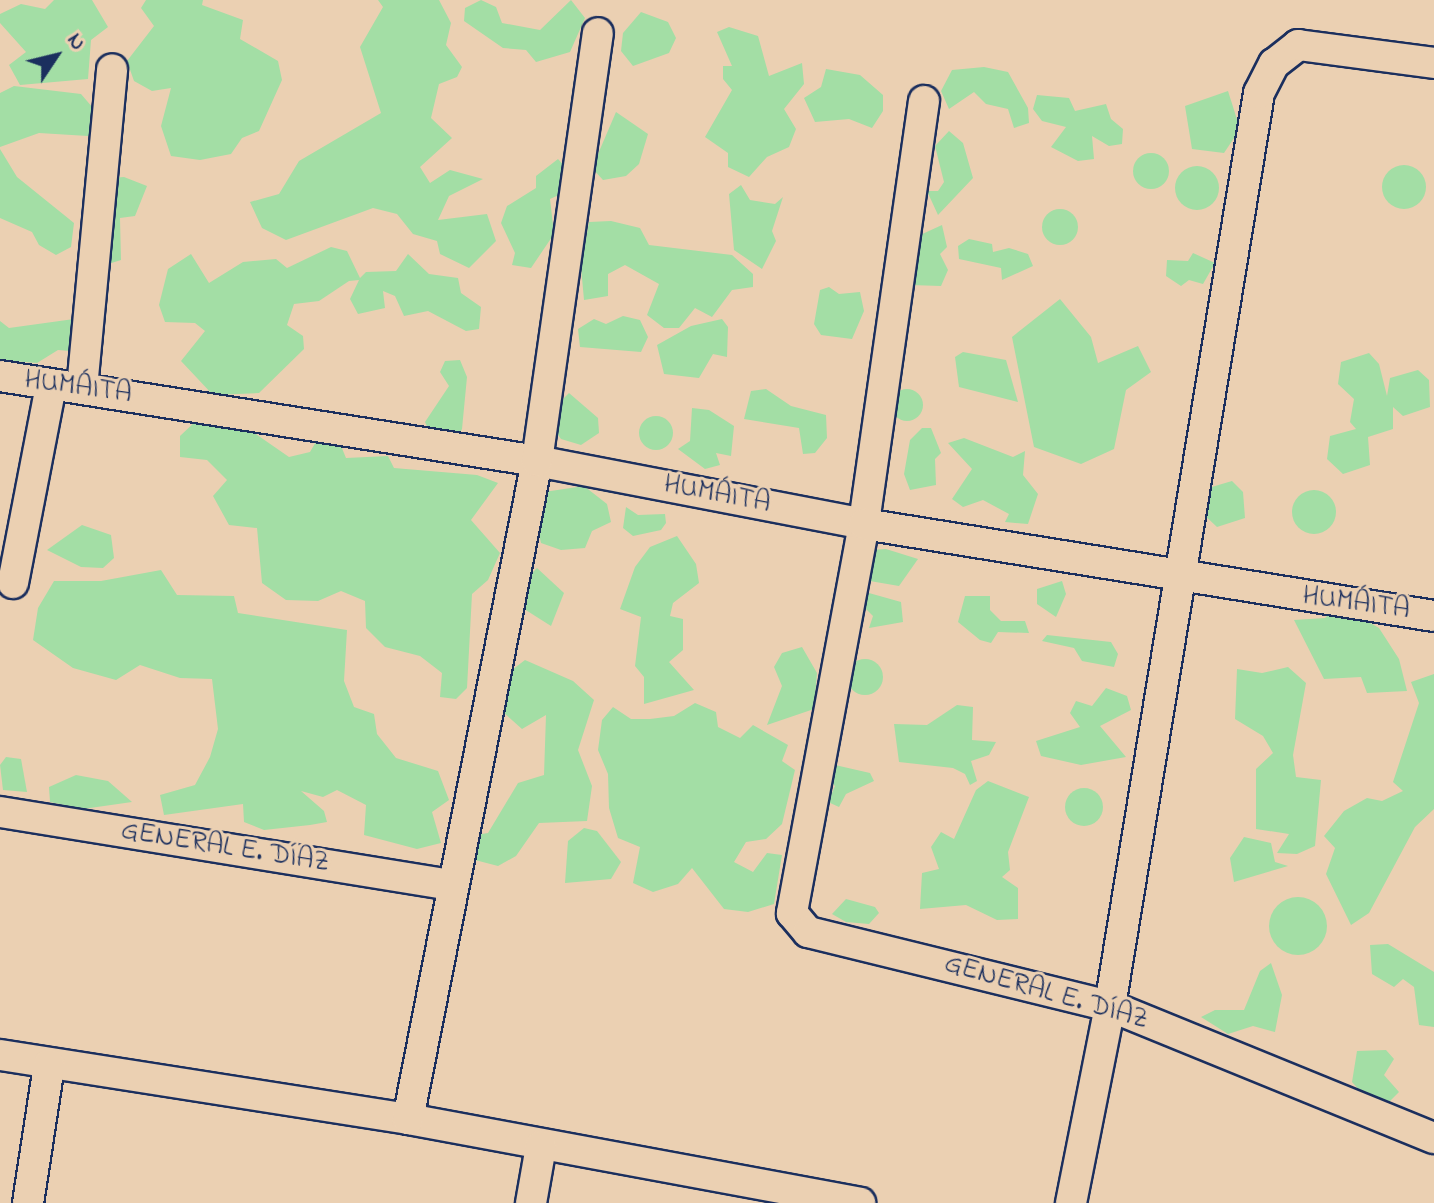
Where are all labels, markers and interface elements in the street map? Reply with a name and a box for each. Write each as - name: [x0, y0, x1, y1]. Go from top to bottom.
- north arrow: [16, 16, 96, 96]
- text: N: [58, 27, 93, 57]
- street label: HUMÁITA: [22, 364, 134, 412]
- street label: HUMÁITA: [661, 468, 773, 522]
- street label: HUMÁITA: [1300, 580, 1412, 628]
- street label: GENERAL E. DÍAZ: [118, 815, 332, 881]
- street label: GENERAL E. DÍAZ: [940, 948, 1152, 1038]

